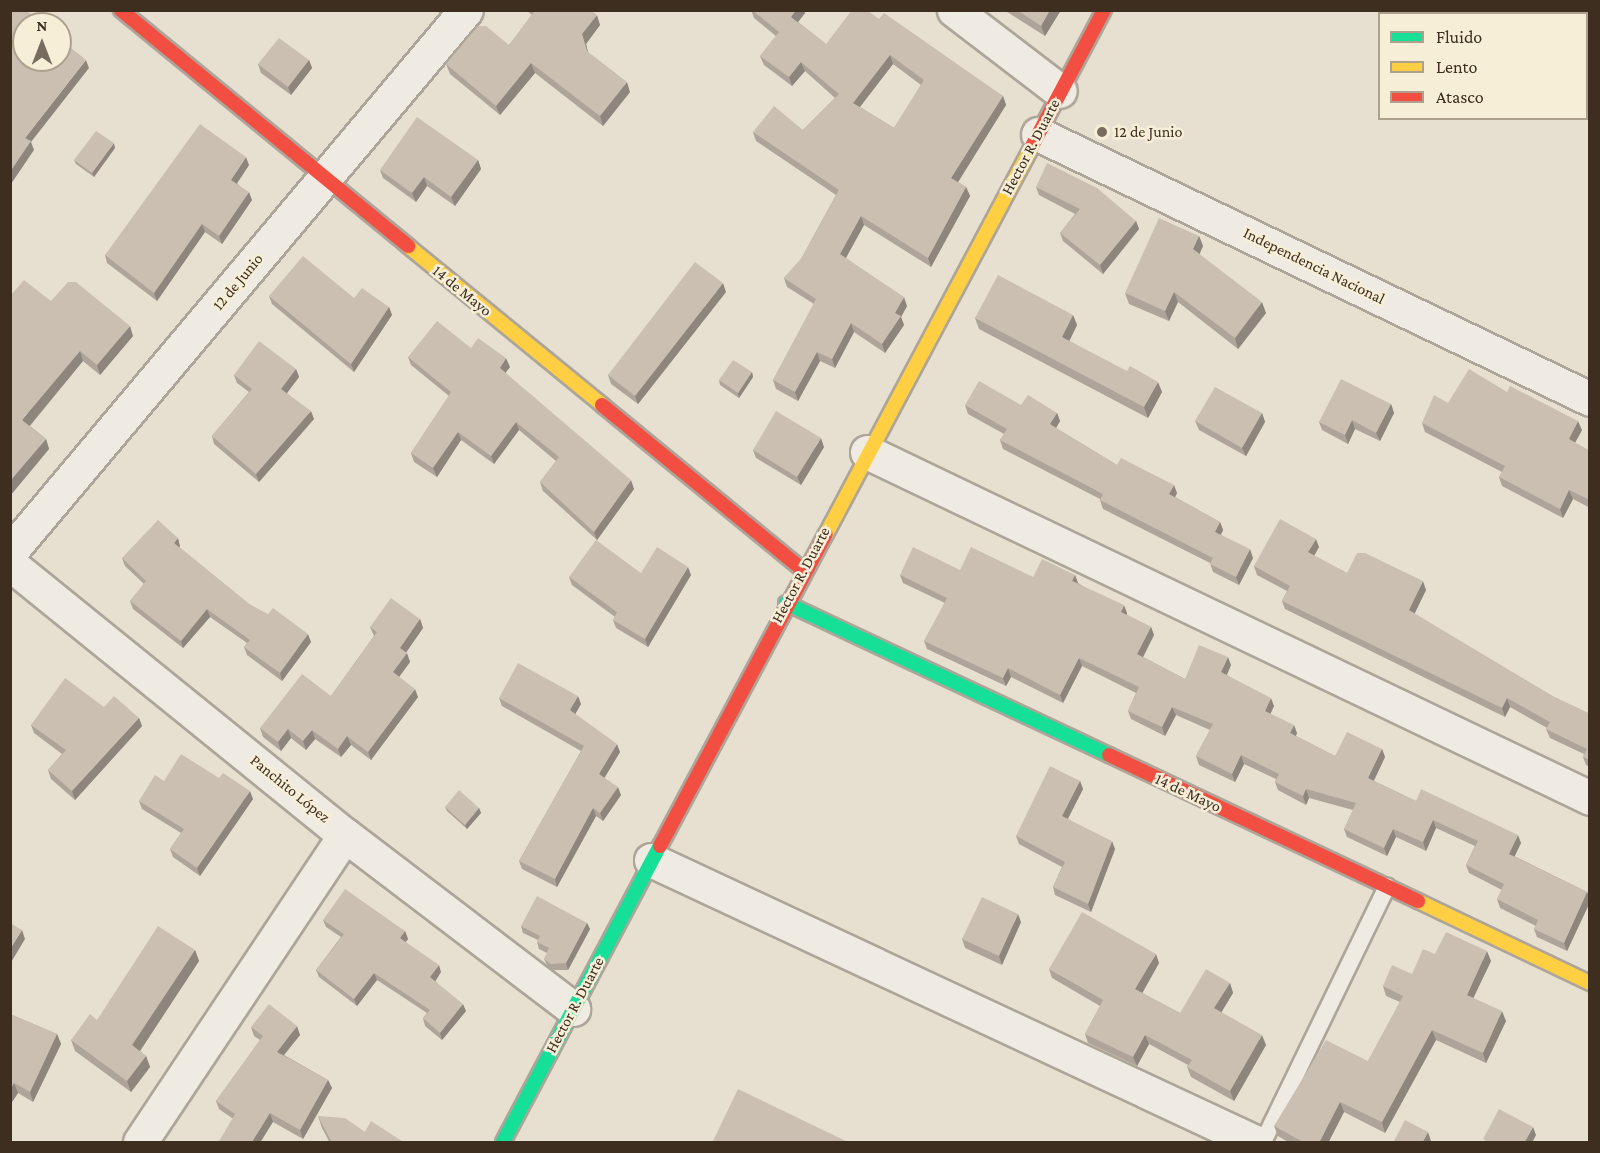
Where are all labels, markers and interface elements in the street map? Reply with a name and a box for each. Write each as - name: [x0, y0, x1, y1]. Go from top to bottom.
- north arrow: [12, 12, 72, 72]
- legend: [1378, 12, 1588, 120]
- text: N: [37, 17, 47, 34]
- text: Fluido: [1436, 27, 1482, 47]
- text: Lento: [1436, 57, 1477, 77]
- text: Atasco: [1436, 87, 1484, 107]
- street label: Hector R. Duarte: [998, 96, 1064, 198]
- place label: 12 de Junio: [1114, 122, 1182, 142]
- marker: 12 de Junio: [1095, 125, 1109, 139]
- street label: Independencia Nacional: [1240, 223, 1388, 309]
- street label: 12 de Junio: [209, 250, 267, 314]
- street label: 14 de Mayo: [428, 261, 496, 321]
- street label: Hector R. Duarte: [768, 524, 834, 626]
- street label: Panchito López: [246, 751, 334, 827]
- street label: 14 de Mayo: [1152, 769, 1224, 817]
- street label: Hector R. Duarte: [542, 954, 608, 1056]

